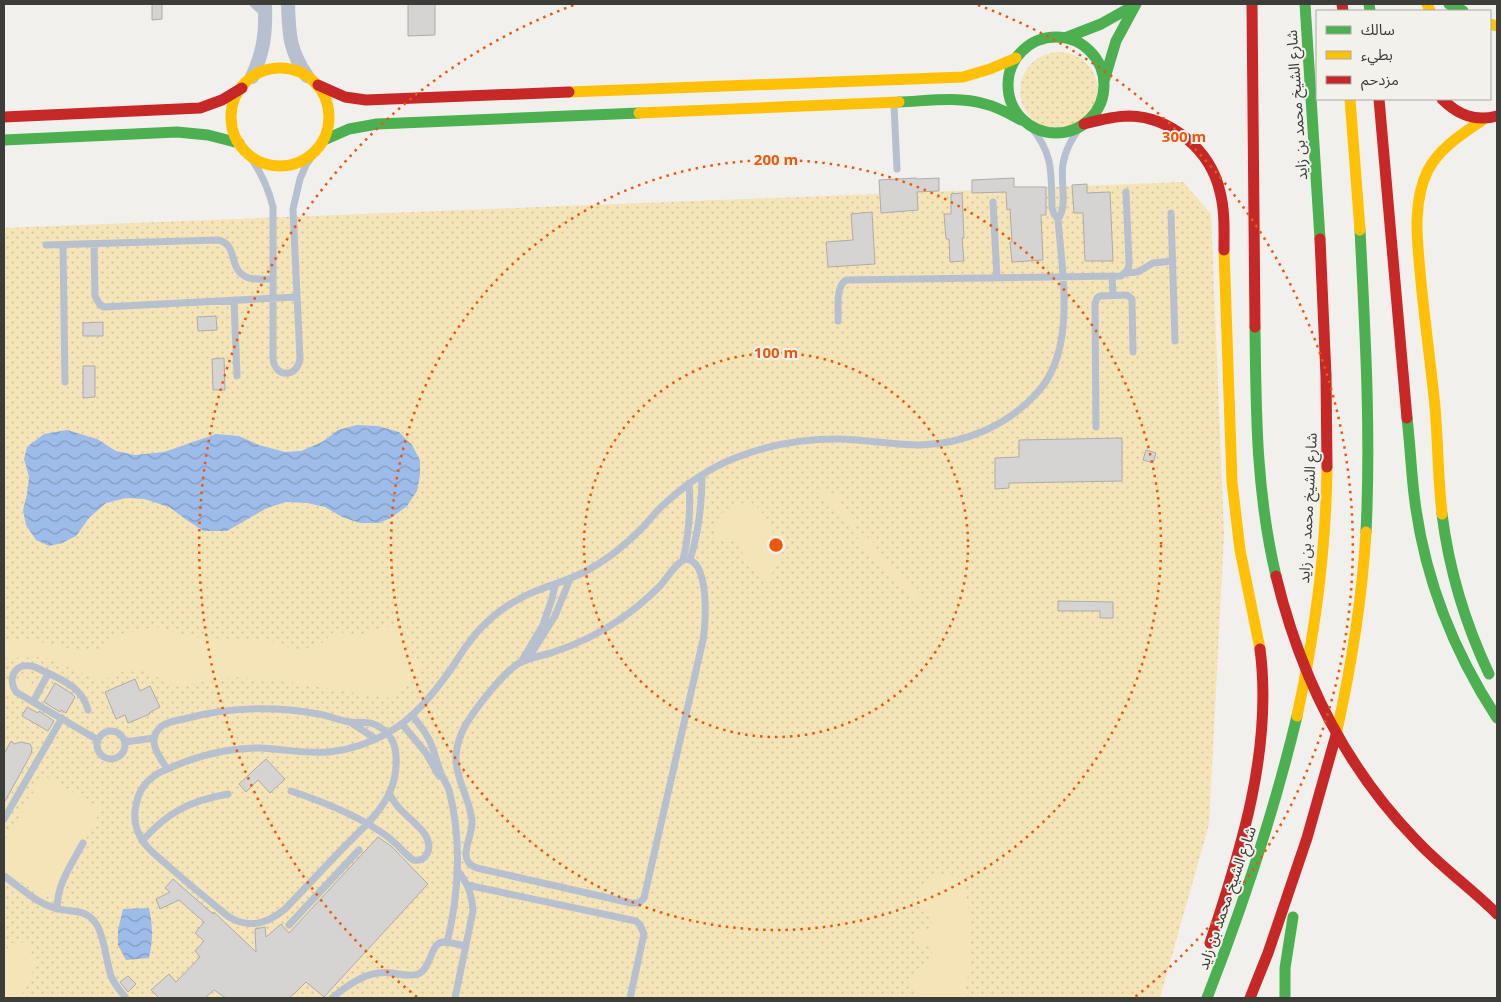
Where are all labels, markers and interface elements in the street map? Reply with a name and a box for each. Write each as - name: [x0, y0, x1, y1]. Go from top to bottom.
- legend: [1316, 10, 1491, 100]
- text: سالك: [1361, 19, 1395, 39]
- street label: شارع الشيخ محمد بن زايد: [1281, 29, 1314, 181]
- text: بطيء: [1361, 44, 1393, 66]
- text: مزدحم: [1361, 69, 1399, 91]
- text: 300 m: [1162, 126, 1206, 146]
- text: 200 m: [754, 149, 798, 169]
- text: 100 m: [754, 342, 798, 362]
- street label: شارع الشيخ محمد بن زايد: [1293, 432, 1324, 584]
- centre of rings: [767, 536, 785, 554]
- street label: شارع الشيخ محمد بن زايد: [1192, 823, 1263, 973]

